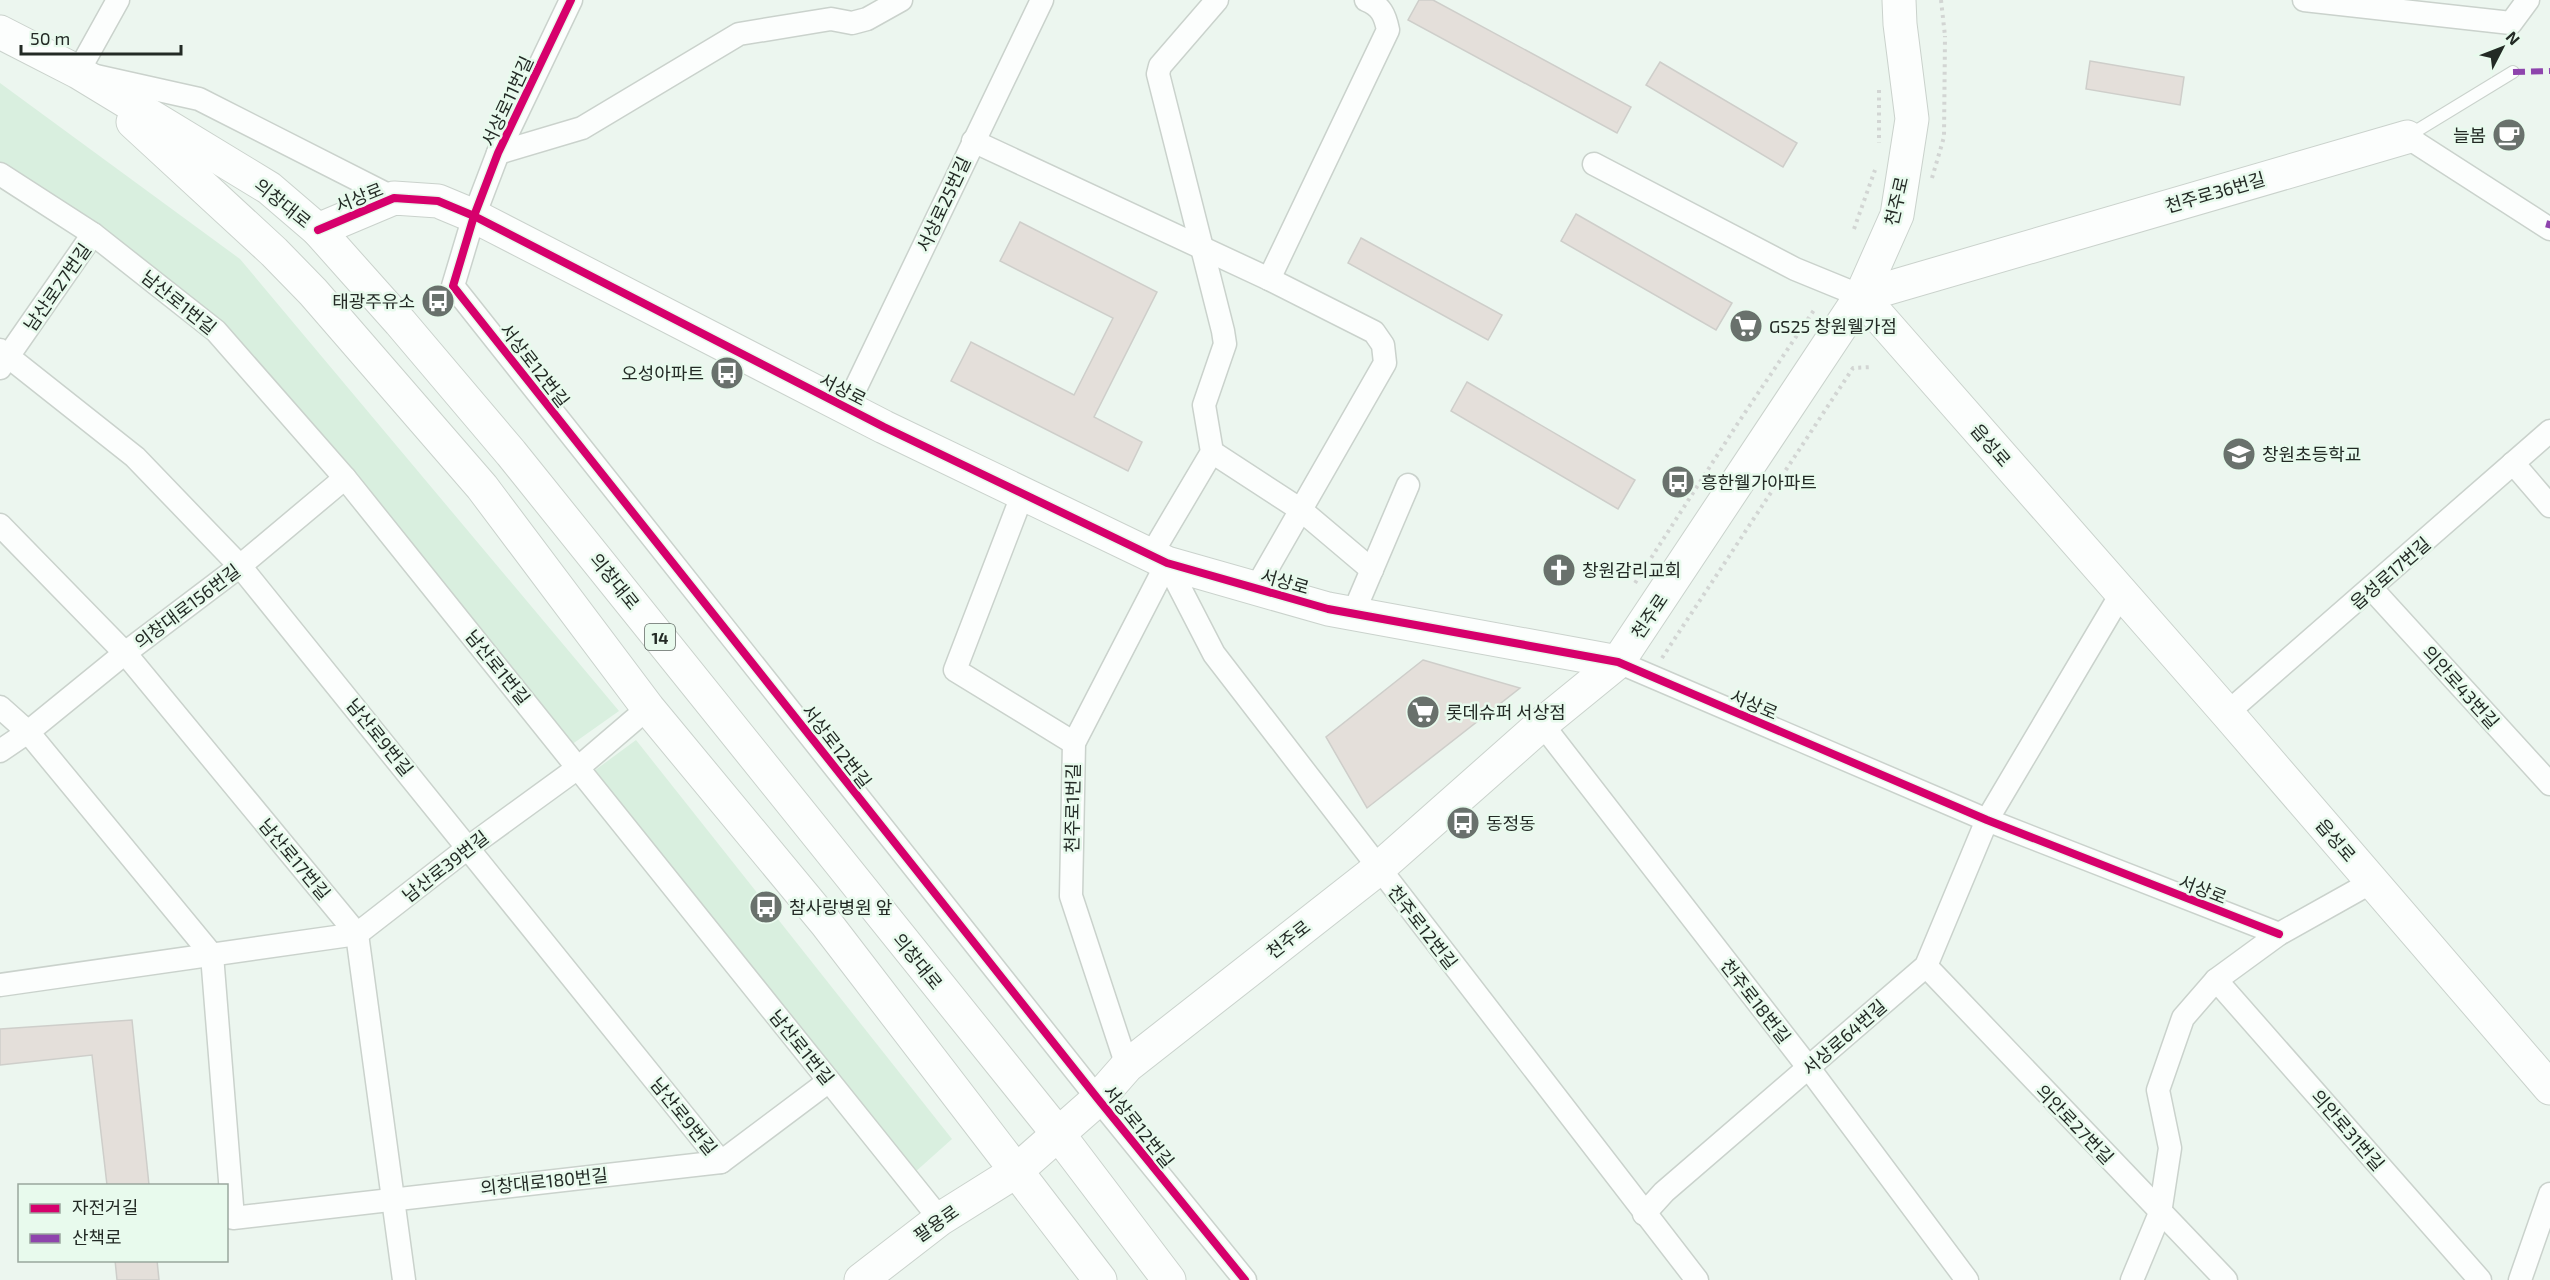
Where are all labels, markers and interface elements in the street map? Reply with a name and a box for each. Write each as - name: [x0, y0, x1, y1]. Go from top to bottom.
- scale bar: [21, 18, 182, 56]
- north arrow: [2472, 18, 2532, 78]
- text: 50 m: [30, 27, 70, 49]
- text: N: [2503, 27, 2524, 48]
- street label: 서상로11번길: [477, 52, 537, 150]
- cafe icon: 늘봄: [2491, 117, 2527, 153]
- place label: 늘봄: [2453, 124, 2486, 146]
- street label: 서상로25번길: [911, 153, 975, 255]
- street label: 천주로36번길: [2162, 167, 2268, 217]
- street label: 의창대로: [250, 174, 316, 232]
- street label: 천주로: [1880, 174, 1912, 228]
- street label: 서상로: [332, 177, 386, 217]
- street label: 남산로27번길: [19, 239, 95, 335]
- street label: 남산로1번길: [137, 265, 221, 339]
- bus stop icon: 태광주유소: [420, 283, 456, 319]
- place label: 태광주유소: [332, 290, 415, 312]
- supermarket icon: GS25 창원웰가점: [1728, 308, 1764, 344]
- place label: GS25 창원웰가점: [1769, 315, 1897, 337]
- street label: 서상로12번길: [496, 319, 574, 411]
- bus stop icon: 오성아파트: [709, 355, 745, 391]
- place label: 오성아파트: [621, 362, 704, 384]
- street label: 서상로: [816, 368, 870, 410]
- street label: 읍성로: [1966, 419, 2016, 471]
- school or university icon: 창원초등학교: [2221, 436, 2257, 472]
- place label: 창원초등학교: [2262, 443, 2361, 465]
- bus stop icon: 흥한웰가아파트: [1660, 464, 1696, 500]
- place label: 흥한웰가아파트: [1701, 471, 1817, 493]
- street label: 읍성로17번길: [2345, 532, 2435, 614]
- street label: 의창대로: [586, 548, 644, 614]
- church icon: 창원감리교회: [1541, 552, 1577, 588]
- street label: 의창대로156번길: [130, 559, 244, 653]
- place label: 창원감리교회: [1582, 559, 1681, 581]
- street label: 서상로: [1258, 564, 1312, 598]
- street label: 천주로: [1626, 589, 1672, 643]
- road number: 14: [645, 624, 675, 650]
- street label: 남산로1번길: [461, 625, 535, 709]
- street label: 의안로43번길: [2418, 641, 2504, 733]
- street label: 서상로: [1727, 684, 1781, 724]
- street label: 남산로9번길: [342, 694, 418, 780]
- supermarket icon: 롯데슈퍼 서상점: [1405, 694, 1441, 730]
- street label: 서상로12번길: [798, 700, 876, 792]
- place label: 롯데슈퍼 서상점: [1446, 701, 1566, 723]
- street label: 천주로1번길: [1060, 763, 1084, 853]
- bus stop icon: 동정동: [1445, 805, 1481, 841]
- place label: 동정동: [1486, 812, 1536, 834]
- street label: 남산로17번길: [255, 814, 335, 904]
- street label: 읍성로: [2311, 814, 2361, 866]
- street label: 남산로39번길: [398, 826, 492, 906]
- street label: 서상로: [2176, 870, 2230, 908]
- street label: 천주로12번길: [1384, 881, 1462, 973]
- bus stop icon: 참사랑병원 앞: [748, 889, 784, 925]
- place label: 참사랑병원 앞: [789, 896, 892, 918]
- street label: 천주로: [1262, 915, 1314, 963]
- street label: 의창대로: [889, 928, 947, 994]
- street label: 천주로18번길: [1716, 954, 1796, 1048]
- street label: 서상로64번길: [1797, 995, 1891, 1079]
- street label: 남산로1번길: [765, 1005, 839, 1089]
- street label: 남산로9번길: [646, 1073, 722, 1159]
- street label: 서상로12번길: [1099, 1080, 1179, 1172]
- street label: 의안로27번길: [2032, 1080, 2118, 1168]
- street label: 의안로31번길: [2307, 1085, 2389, 1175]
- street label: 의창대로180번길: [479, 1163, 609, 1199]
- legend: [18, 1184, 228, 1262]
- text: 자전거길: [72, 1196, 138, 1218]
- street label: 팔용로: [909, 1200, 963, 1246]
- text: 산책로: [72, 1226, 122, 1248]

